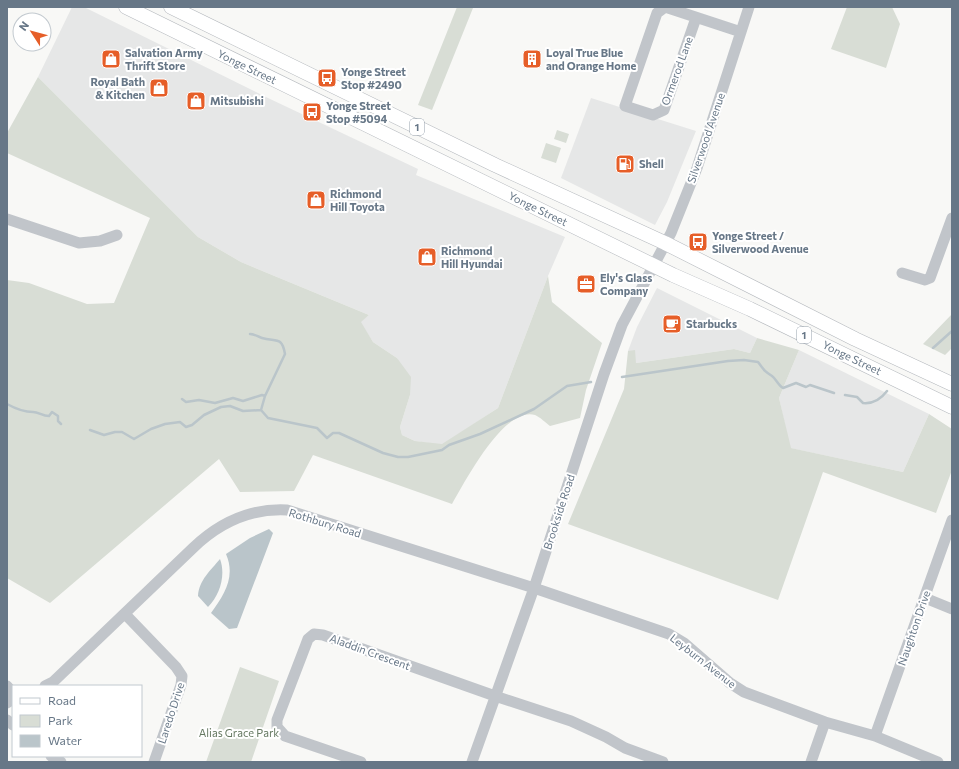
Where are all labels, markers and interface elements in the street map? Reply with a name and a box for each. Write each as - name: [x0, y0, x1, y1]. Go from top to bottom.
- north arrow: [12, 12, 52, 52]
- text: N: [16, 19, 31, 33]
- street label: Ormerod Lane: [658, 35, 695, 107]
- place label: Salvation Army Thrift Store: [125, 46, 203, 72]
- place label: Loyal True Blue and Orange Home: [546, 46, 636, 72]
- street label: Yonge Street: [216, 47, 279, 87]
- shop icon: Salvation Army Thrift Store: [100, 48, 122, 70]
- building icon: Loyal True Blue and Orange Home: [521, 48, 543, 70]
- place label: Yonge Street Stop #2490: [341, 65, 406, 91]
- bus stop icon: Yonge Street Stop #2490: [316, 67, 338, 89]
- place label: Royal Bath & Kitchen: [91, 75, 145, 101]
- shop icon: Royal Bath & Kitchen: [148, 77, 170, 99]
- shop icon: Mitsubishi: [185, 90, 207, 112]
- street label: Silverwood Avenue: [684, 91, 727, 185]
- place label: Mitsubishi: [210, 94, 264, 107]
- place label: Yonge Street Stop #5094: [326, 99, 391, 125]
- bus stop icon: Yonge Street Stop #5094: [301, 101, 323, 123]
- road number: 1: [410, 119, 424, 135]
- fuel station icon: Shell: [614, 153, 636, 175]
- place label: Shell: [639, 157, 664, 170]
- place label: Richmond Hill Toyota: [330, 187, 385, 213]
- shop icon: Richmond Hill Toyota: [305, 189, 327, 211]
- street label: Yonge Street: [507, 189, 570, 229]
- place label: Yonge Street / Silverwood Avenue: [712, 229, 809, 255]
- bus stop icon: Yonge Street / Silverwood Avenue: [687, 231, 709, 253]
- place label: Richmond Hill Hyundai: [441, 244, 503, 270]
- shop icon: Richmond Hill Hyundai: [416, 246, 438, 268]
- place label: Ely's Glass Company: [600, 271, 652, 297]
- office icon: Ely's Glass Company: [575, 273, 597, 295]
- cafe icon: Starbucks: [661, 313, 683, 335]
- place label: Starbucks: [686, 317, 737, 330]
- road number: 1: [797, 327, 811, 343]
- street label: Yonge Street: [821, 338, 884, 378]
- street label: Brookside Road: [540, 473, 577, 551]
- street label: Rothbury Road: [287, 505, 363, 540]
- street label: Naughton Drive: [895, 588, 933, 667]
- street label: Aladdin Crescent: [328, 631, 413, 672]
- street label: Leyburn Avenue: [668, 631, 739, 690]
- street label: Laredo Drive: [155, 680, 187, 745]
- legend: [12, 685, 142, 757]
- text: Road: [48, 693, 76, 707]
- text: Park: [48, 713, 74, 727]
- park label: Alias Grace Park: [199, 726, 279, 739]
- text: Water: [48, 733, 82, 747]

